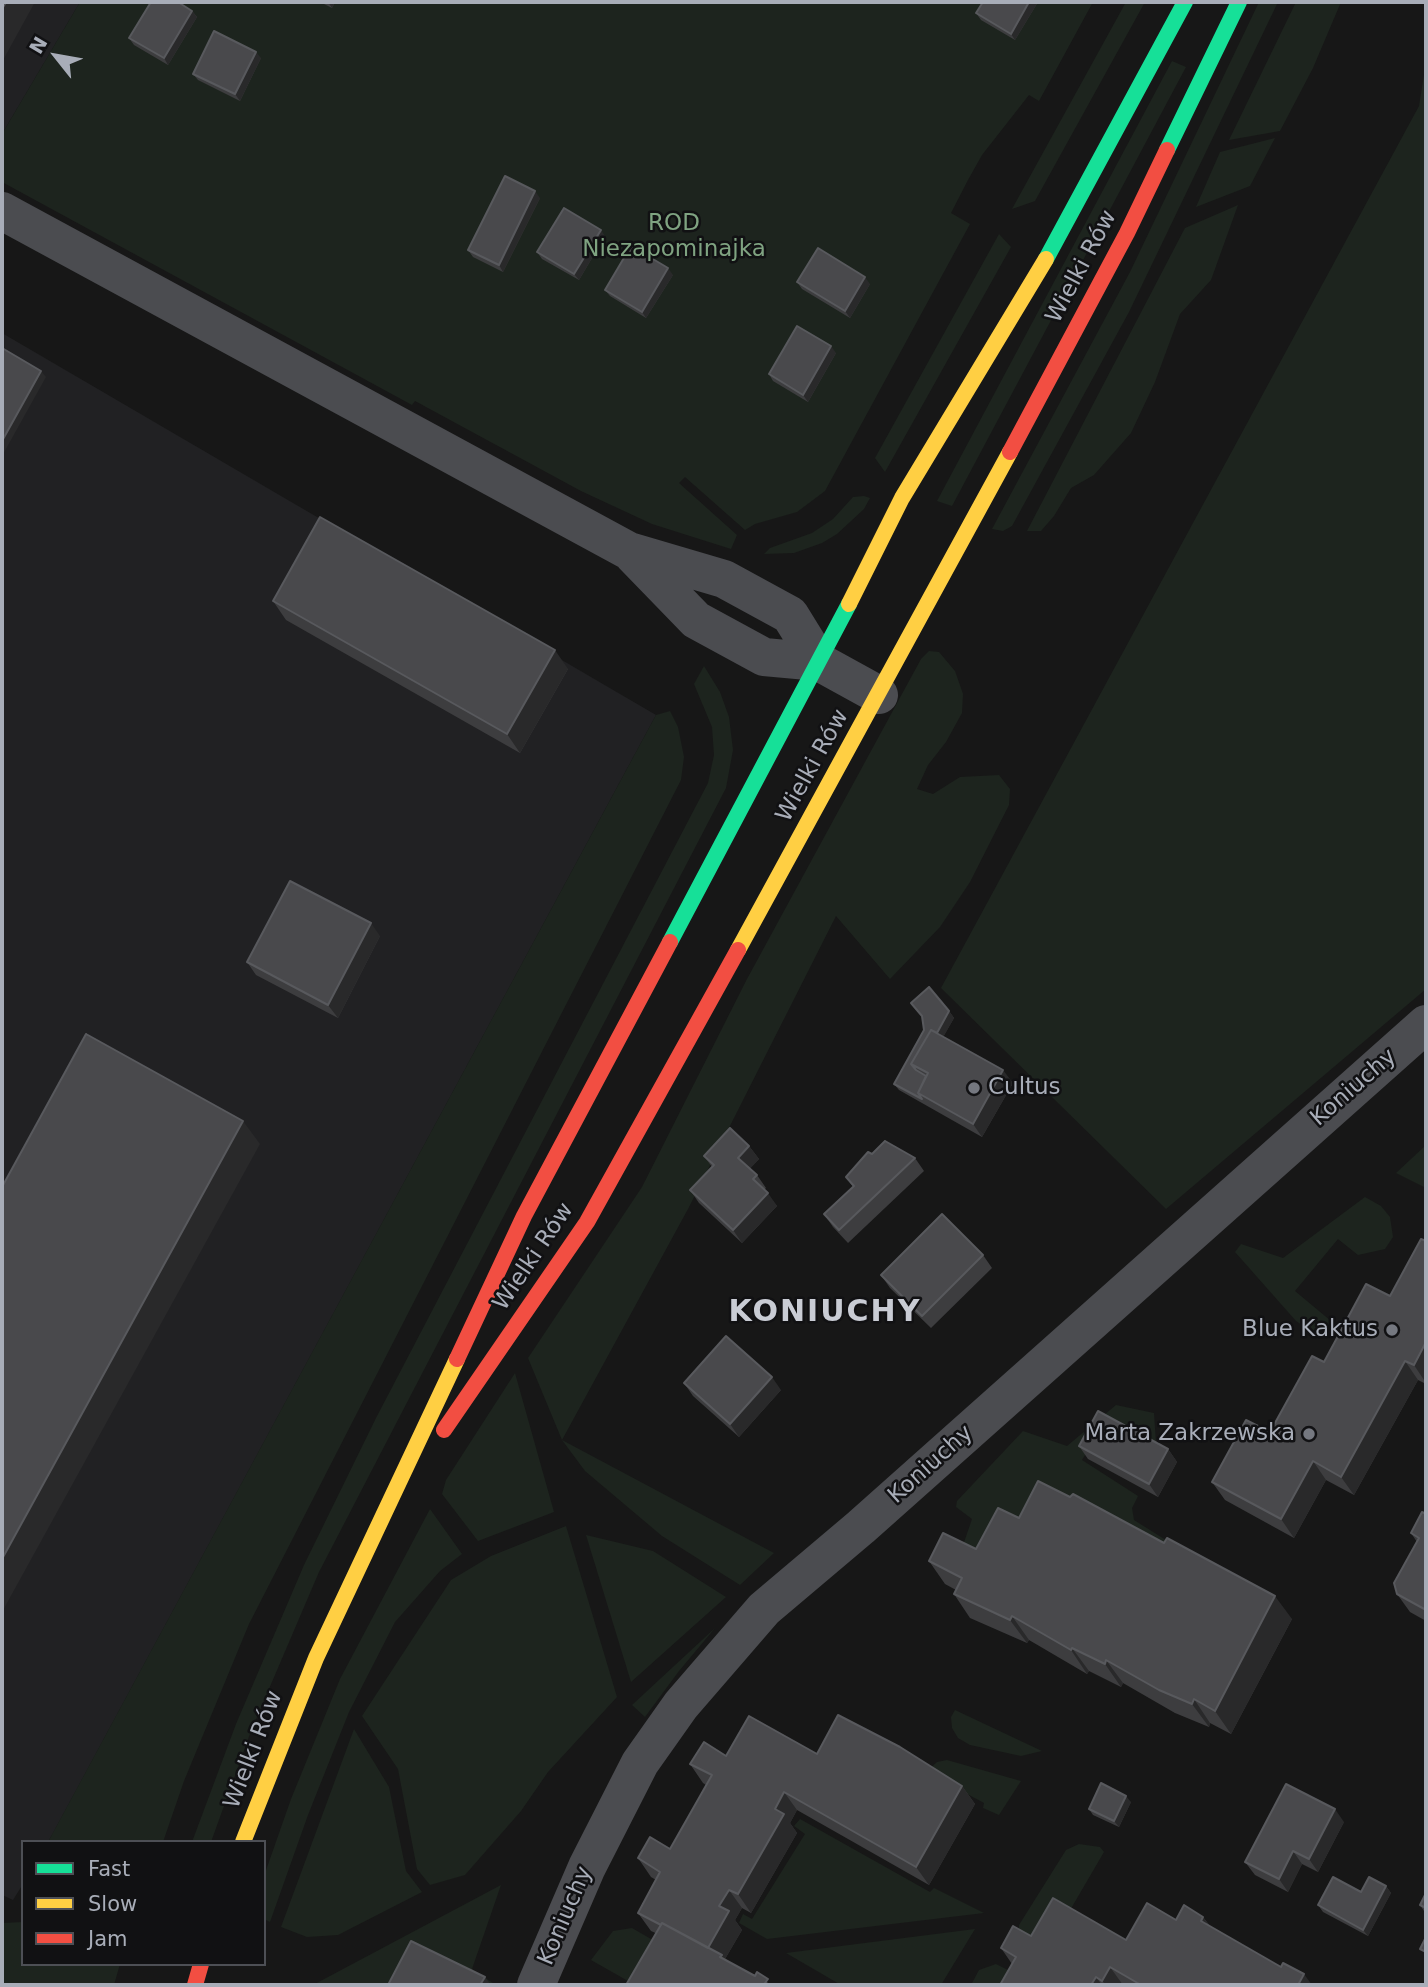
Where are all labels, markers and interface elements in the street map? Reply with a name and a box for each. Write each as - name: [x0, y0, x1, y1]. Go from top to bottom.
- north arrow: [21, 21, 91, 91]
- text: N: [24, 33, 52, 58]
- street label: Wielki Rów: [1041, 206, 1123, 328]
- park label: ROD Niezapominajka: [582, 210, 766, 264]
- street label: Wielki Rów: [771, 705, 855, 827]
- street label: Koniuchy: [1306, 1043, 1402, 1133]
- place label: Cultus: [988, 1074, 1061, 1102]
- marker: Cultus: [966, 1080, 982, 1096]
- street label: Wielki Rów: [488, 1198, 580, 1316]
- district label: KONIUCHY: [730, 1295, 920, 1331]
- place label: Blue Kaktus: [1242, 1316, 1378, 1344]
- marker: Blue Kaktus: [1384, 1322, 1400, 1338]
- street label: Koniuchy: [883, 1420, 979, 1510]
- place label: Marta Zakrzewska: [1085, 1420, 1295, 1448]
- marker: Marta Zakrzewska: [1301, 1426, 1317, 1442]
- street label: Wielki Rów: [219, 1687, 289, 1813]
- legend: [21, 1840, 266, 1966]
- text: Fast: [88, 1857, 130, 1881]
- street label: Koniuchy: [533, 1863, 599, 1969]
- text: Slow: [88, 1892, 137, 1916]
- text: Jam: [88, 1927, 128, 1951]

